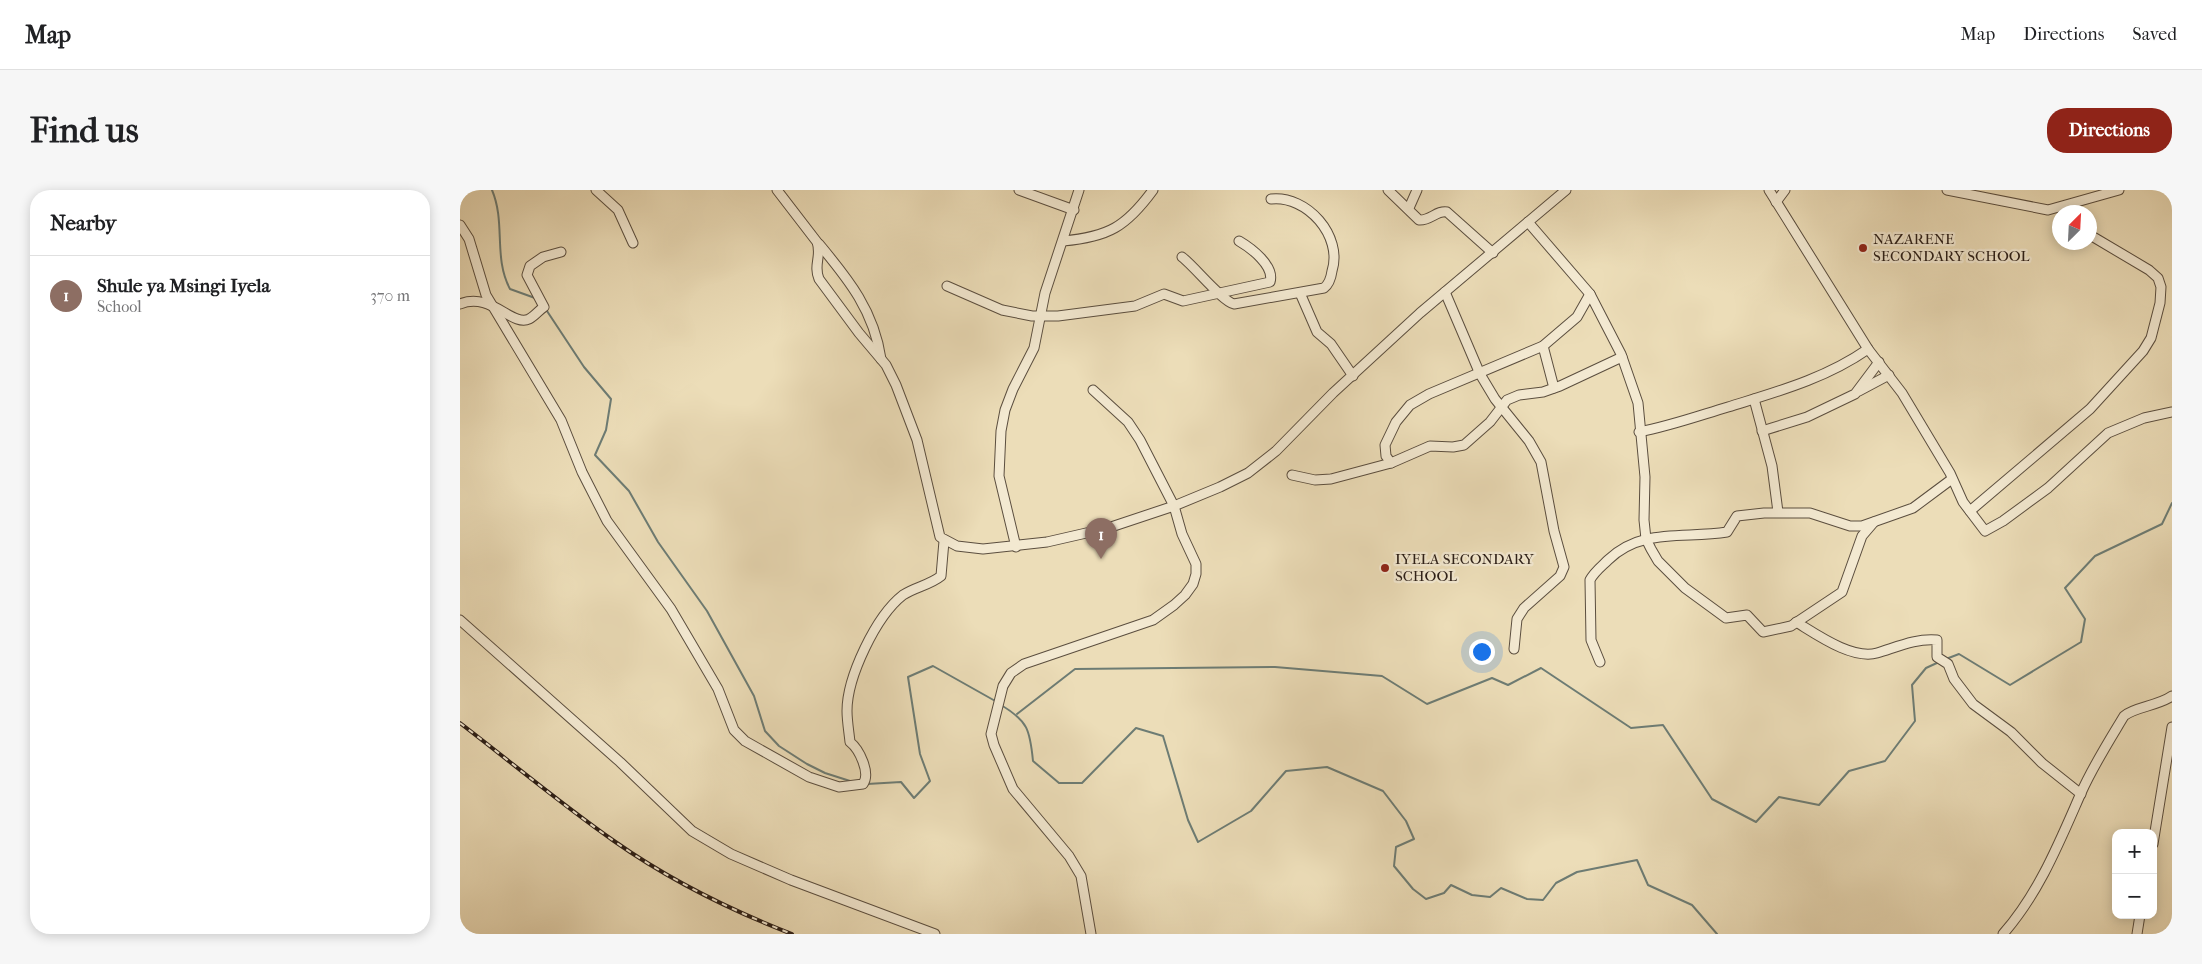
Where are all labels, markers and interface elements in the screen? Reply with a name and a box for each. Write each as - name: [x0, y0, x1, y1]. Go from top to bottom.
- text: Map: [25, 21, 71, 49]
- text: Map: [1961, 24, 1995, 45]
- text: Directions: [2023, 24, 2104, 45]
- text: Saved: [2132, 24, 2177, 45]
- button: Directions: [2047, 108, 2172, 153]
- text: Find us: [30, 110, 139, 151]
- north arrow: [2052, 205, 2097, 250]
- text: Nearby: [50, 211, 116, 235]
- place label: NAZARENE SECONDARY SCHOOL: [1873, 230, 2030, 265]
- marker: NAZARENE SECONDARY SCHOOL: [1857, 242, 1869, 254]
- text: Shule ya Msingi Iyela: [97, 275, 270, 297]
- text: 1: [63, 286, 69, 305]
- text: 370 m: [370, 286, 410, 305]
- text: School: [97, 297, 142, 316]
- pin: 1: [1085, 518, 1117, 559]
- place label: IYELA SECONDARY SCHOOL: [1395, 550, 1535, 585]
- marker: IYELA SECONDARY SCHOOL: [1379, 562, 1391, 574]
- your location: [1469, 639, 1495, 665]
- map controls: [2112, 829, 2157, 919]
- button: +: [2112, 829, 2157, 874]
- button: −: [2112, 874, 2157, 919]

